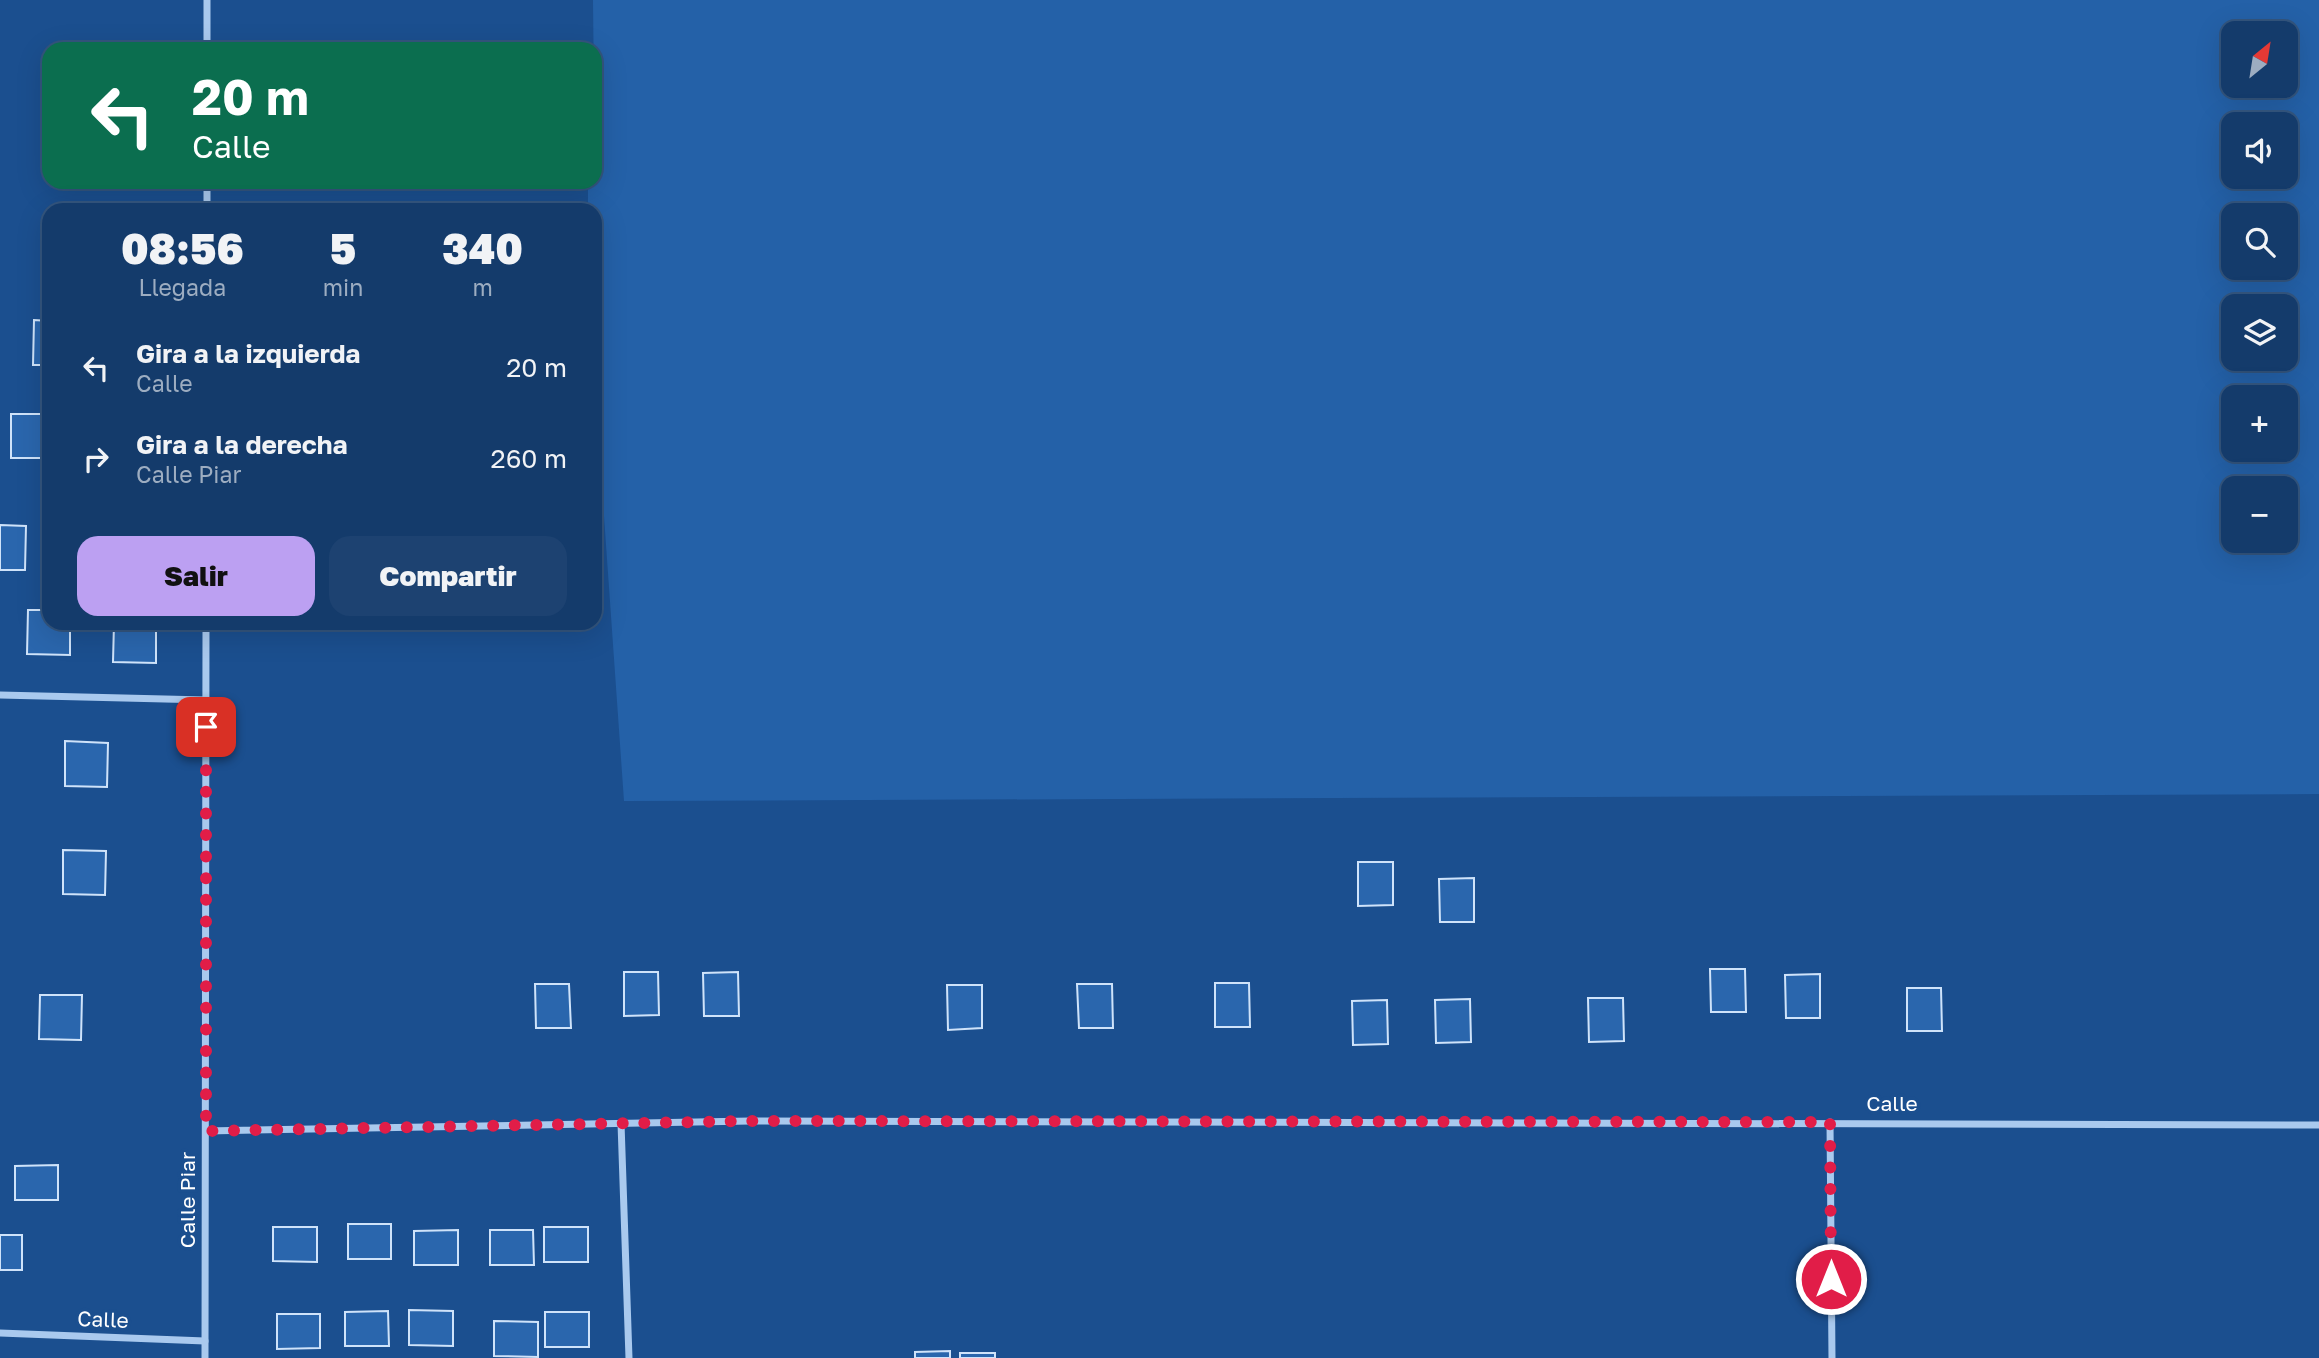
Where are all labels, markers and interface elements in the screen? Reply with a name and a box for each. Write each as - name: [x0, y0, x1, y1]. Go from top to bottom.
- north arrow: [2221, 21, 2298, 98]
- map controls: [2221, 21, 2298, 553]
- text: 20 m: [192, 67, 309, 126]
- icon: left: [77, 70, 168, 161]
- button: sound: [2221, 112, 2298, 189]
- text: Calle: [192, 127, 271, 165]
- button: search: [2221, 203, 2298, 280]
- text: 08:56: [121, 223, 244, 273]
- text: 5: [330, 223, 356, 273]
- text: 340: [442, 223, 523, 273]
- text: Llegada: [139, 273, 226, 301]
- text: min: [323, 273, 363, 301]
- text: m: [472, 273, 493, 301]
- button: layers: [2221, 294, 2298, 371]
- text: Gira a la izquierda: [136, 338, 360, 369]
- icon: left: [77, 349, 115, 387]
- text: 20 m: [506, 352, 567, 383]
- text: Calle: [136, 369, 192, 397]
- button: +: [2221, 385, 2298, 462]
- text: Gira a la derecha: [136, 429, 348, 460]
- icon: right: [77, 440, 115, 478]
- text: 260 m: [491, 443, 567, 474]
- text: Calle Piar: [136, 460, 241, 488]
- button: −: [2221, 476, 2298, 553]
- button: Salir: [77, 536, 315, 616]
- button: Compartir: [329, 536, 567, 616]
- pin: [176, 697, 236, 757]
- icon: arrive: [187, 708, 225, 746]
- street label: Calle: [1866, 1090, 1918, 1116]
- street label: Calle Piar: [174, 1152, 200, 1248]
- position arrow: [1794, 1242, 1868, 1316]
- street label: Calle: [77, 1305, 129, 1333]

